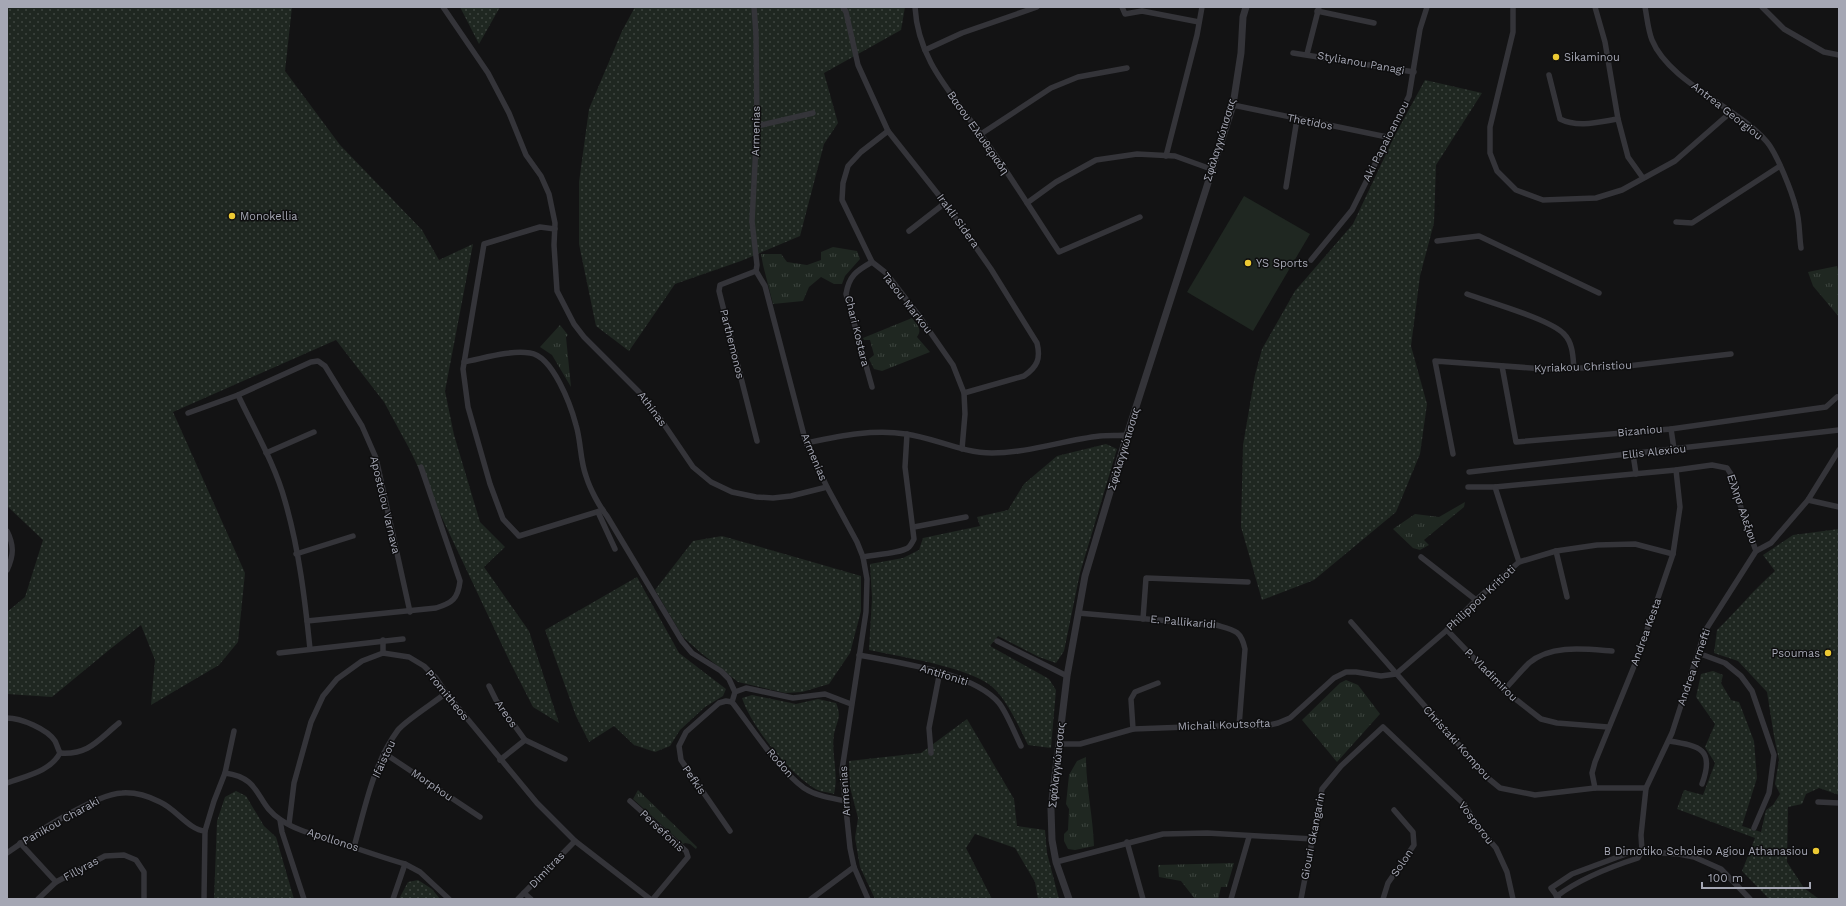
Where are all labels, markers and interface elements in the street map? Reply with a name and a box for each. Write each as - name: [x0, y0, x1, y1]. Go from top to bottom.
- street label: Stylianou Panagi: [1316, 49, 1406, 77]
- place label: Sikaminou: [1564, 51, 1620, 64]
- marker: Sikaminou: [1551, 52, 1561, 62]
- street label: Antrea Georgiou: [1689, 79, 1765, 143]
- street label: Βασου Ελευθεριαδη: [944, 89, 1012, 177]
- street label: Σφάλαγγιώτισσας: [1201, 97, 1239, 183]
- street label: Aki Papaioannou: [1360, 98, 1412, 184]
- street label: Armenias: [749, 106, 763, 156]
- street label: Thetidos: [1286, 111, 1334, 133]
- street label: Irakli Sidera: [934, 191, 982, 251]
- place label: Monokellia: [240, 210, 298, 223]
- marker: Monokellia: [227, 211, 237, 221]
- place label: YS Sports: [1256, 257, 1308, 270]
- marker: YS Sports: [1243, 258, 1253, 268]
- street label: Tasou Markou: [879, 270, 935, 336]
- street label: Chari Kostara: [842, 294, 872, 368]
- street label: Parthemonos: [717, 308, 747, 380]
- street label: Kyriakou Christiou: [1534, 359, 1632, 375]
- street label: Athinas: [635, 389, 669, 429]
- street label: Σφάλαγγιώτισσας: [1105, 406, 1143, 492]
- street label: Bizaniou: [1617, 423, 1663, 439]
- street label: Armenias: [798, 431, 830, 483]
- street label: Ellis Alexiou: [1621, 442, 1687, 462]
- street label: Apostolou Varnava: [367, 455, 403, 555]
- street label: Ελλησ Αλεξιου: [1724, 473, 1760, 545]
- street label: Philippou Kritioti: [1444, 563, 1518, 633]
- street label: Andrea Kesta: [1628, 596, 1664, 668]
- street label: E. Pallikaridi: [1150, 613, 1216, 631]
- street label: Andrea Armefti: [1675, 627, 1713, 707]
- street label: P. Vladimirou: [1462, 646, 1520, 704]
- place label: Psoumas: [1772, 647, 1820, 660]
- marker: Psoumas: [1823, 648, 1833, 658]
- street label: Antifoniti: [918, 662, 970, 688]
- street label: Promitheos: [423, 667, 471, 723]
- street label: Areos: [492, 698, 520, 730]
- street label: Christaki Kompou: [1420, 703, 1494, 783]
- street label: Michail Koutsofta: [1177, 717, 1271, 733]
- street label: Σφάλαγγιώτισσας: [1046, 722, 1068, 808]
- street label: Ifaistou: [370, 738, 398, 780]
- street label: Rodon: [764, 746, 796, 780]
- street label: Pefkis: [679, 763, 709, 797]
- street label: Armenias: [837, 765, 853, 817]
- street label: Morphou: [409, 766, 455, 804]
- street label: Giouri Gkangarin: [1298, 791, 1328, 881]
- street label: Panikou Charaki: [20, 794, 102, 848]
- street label: Vosporou: [1456, 799, 1496, 847]
- street label: Persefonis: [637, 807, 687, 855]
- street label: Apollonos: [306, 826, 361, 854]
- place label: B Dimotiko Scholeio Agiou Athanasiou: [1604, 845, 1808, 858]
- marker: B Dimotiko Scholeio Agiou Athanasiou: [1811, 846, 1821, 856]
- street label: Solon: [1388, 847, 1416, 879]
- street label: Dimitras: [527, 849, 568, 891]
- street label: Fillyras: [61, 854, 101, 884]
- scale bar: [1702, 864, 1810, 890]
- text: 100 m: [1708, 871, 1743, 885]

